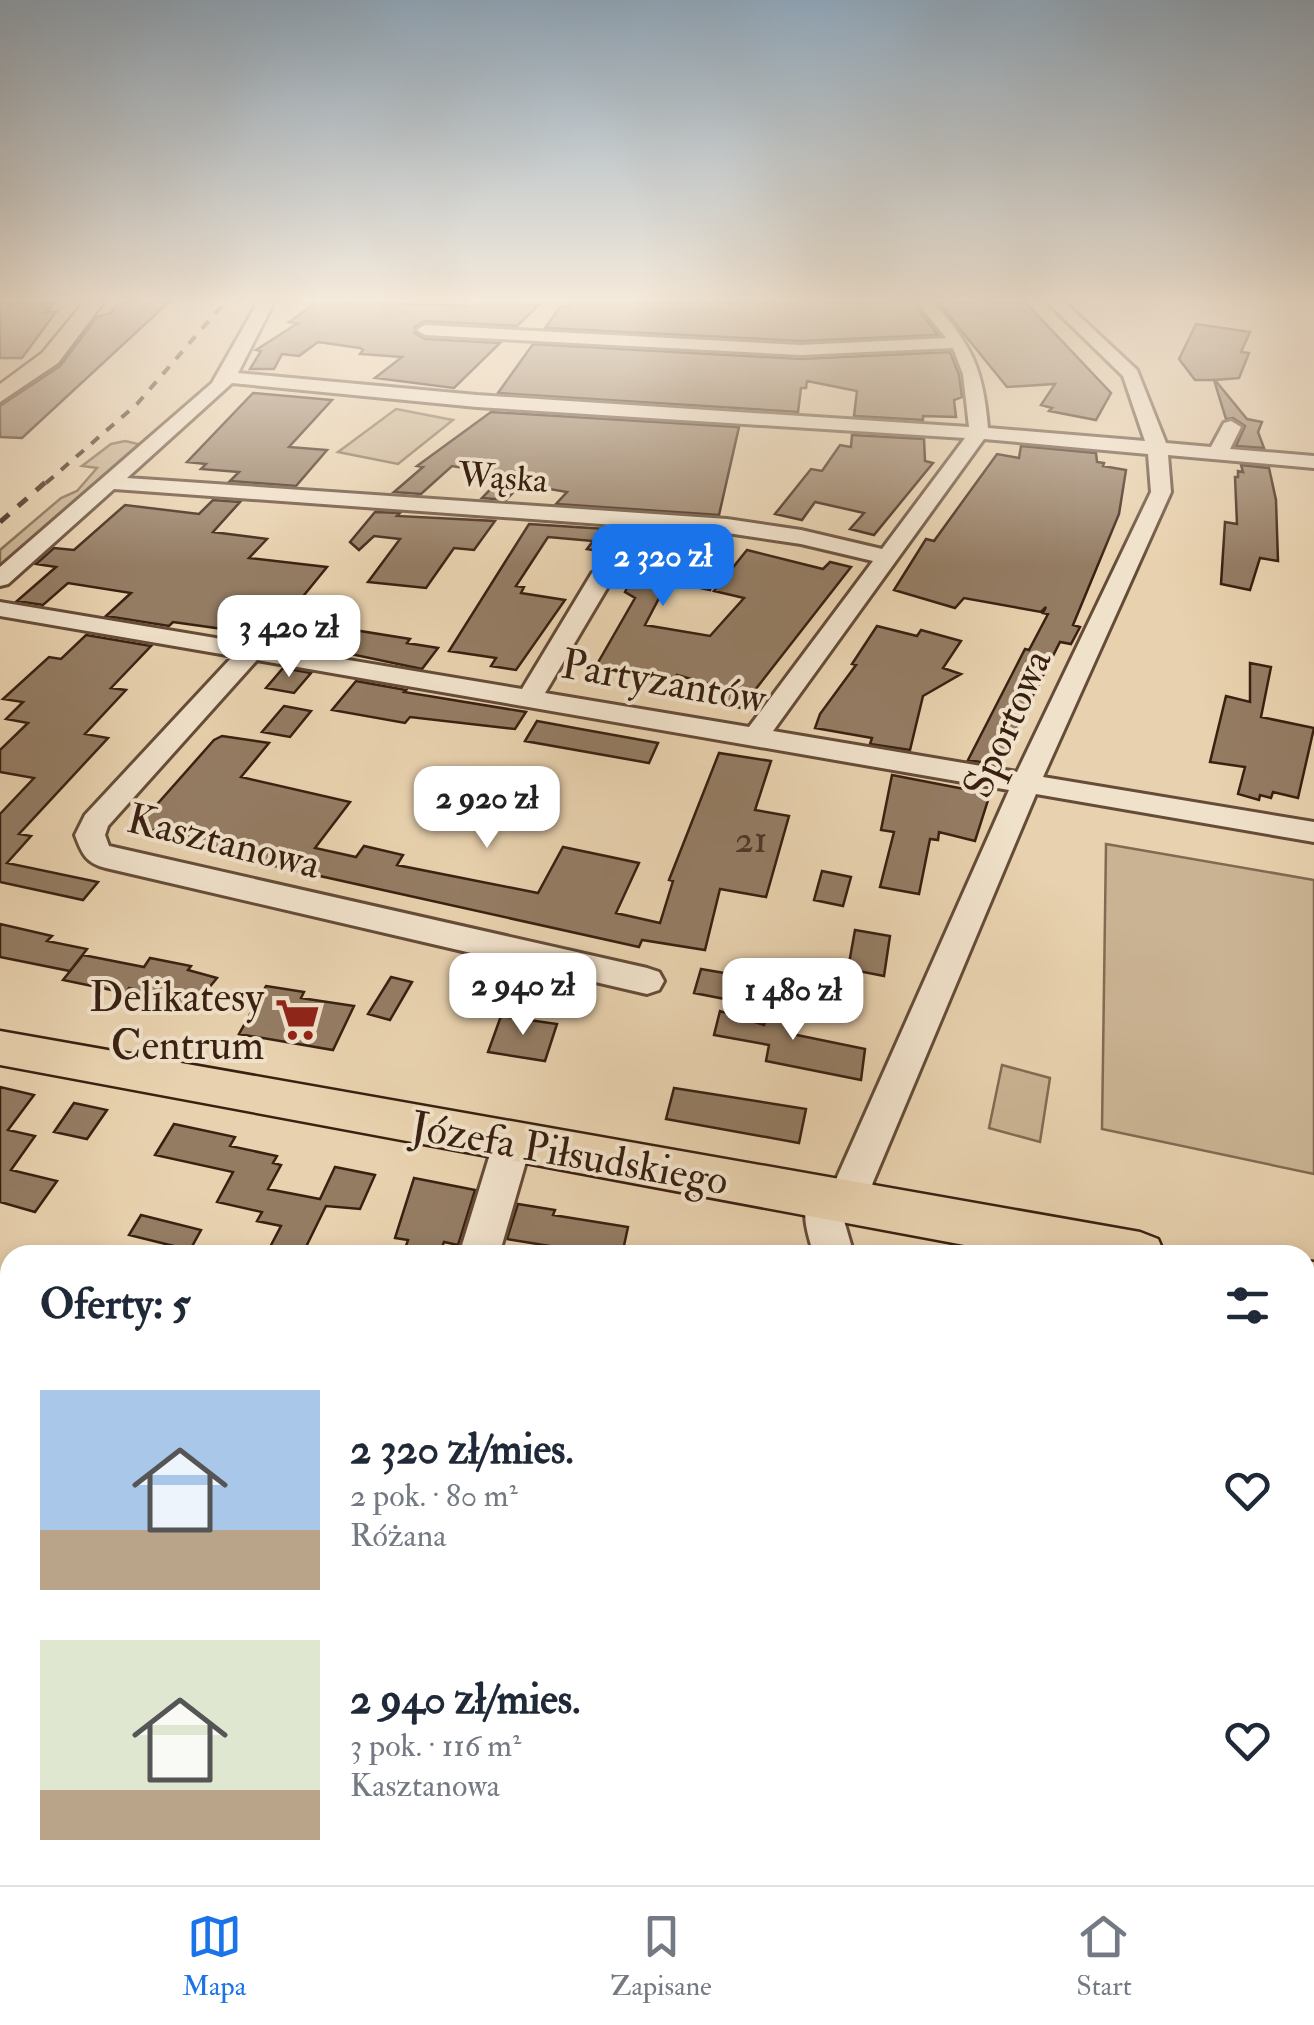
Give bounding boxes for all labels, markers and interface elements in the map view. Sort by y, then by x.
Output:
street label: Wąska [456,453,550,503]
pin: 2 320 zł [560,524,766,609]
text: 2 320 zł [614,536,712,576]
pin: 3 420 zł [186,595,392,680]
text: 3 420 zł [239,607,339,647]
street label: Partyzantów [557,638,771,726]
street label: Sportowa [952,641,1064,806]
pin: 2 920 zł [384,766,590,851]
text: 2 920 zł [436,778,538,818]
street label: Kasztanowa [122,793,326,891]
house number: 21 [735,816,767,864]
pin: 2 940 zł [420,953,626,1038]
pin: 1 480 zł [690,958,896,1043]
text: 2 940 zł [471,965,575,1005]
text: 1 480 zł [744,970,842,1010]
place label: Delikatesy Centrum [89,972,265,1072]
supermarket icon: Delikatesy Centrum [273,996,321,1044]
street label: Józefa Piłsudskiego [406,1100,732,1207]
icon: filters [1220,1278,1275,1333]
text: Oferty: 5 [40,1279,191,1331]
text: 2 320 zł/mies. [350,1424,574,1476]
icon: home [120,1430,240,1550]
icon: heart [1220,1463,1275,1518]
text: 2 pok. · 80 m² [350,1476,518,1516]
text: Różana [350,1516,446,1556]
text: 2 940 zł/mies. [350,1674,580,1726]
icon: home [120,1680,240,1800]
icon: heart [1220,1713,1275,1768]
text: 3 pok. · 116 m² [350,1726,521,1766]
text: Kasztanowa [350,1766,500,1806]
tab: Mapa [182,1909,246,2004]
tab: Zapisane [611,1909,712,2004]
tab: Start [1076,1909,1132,2004]

